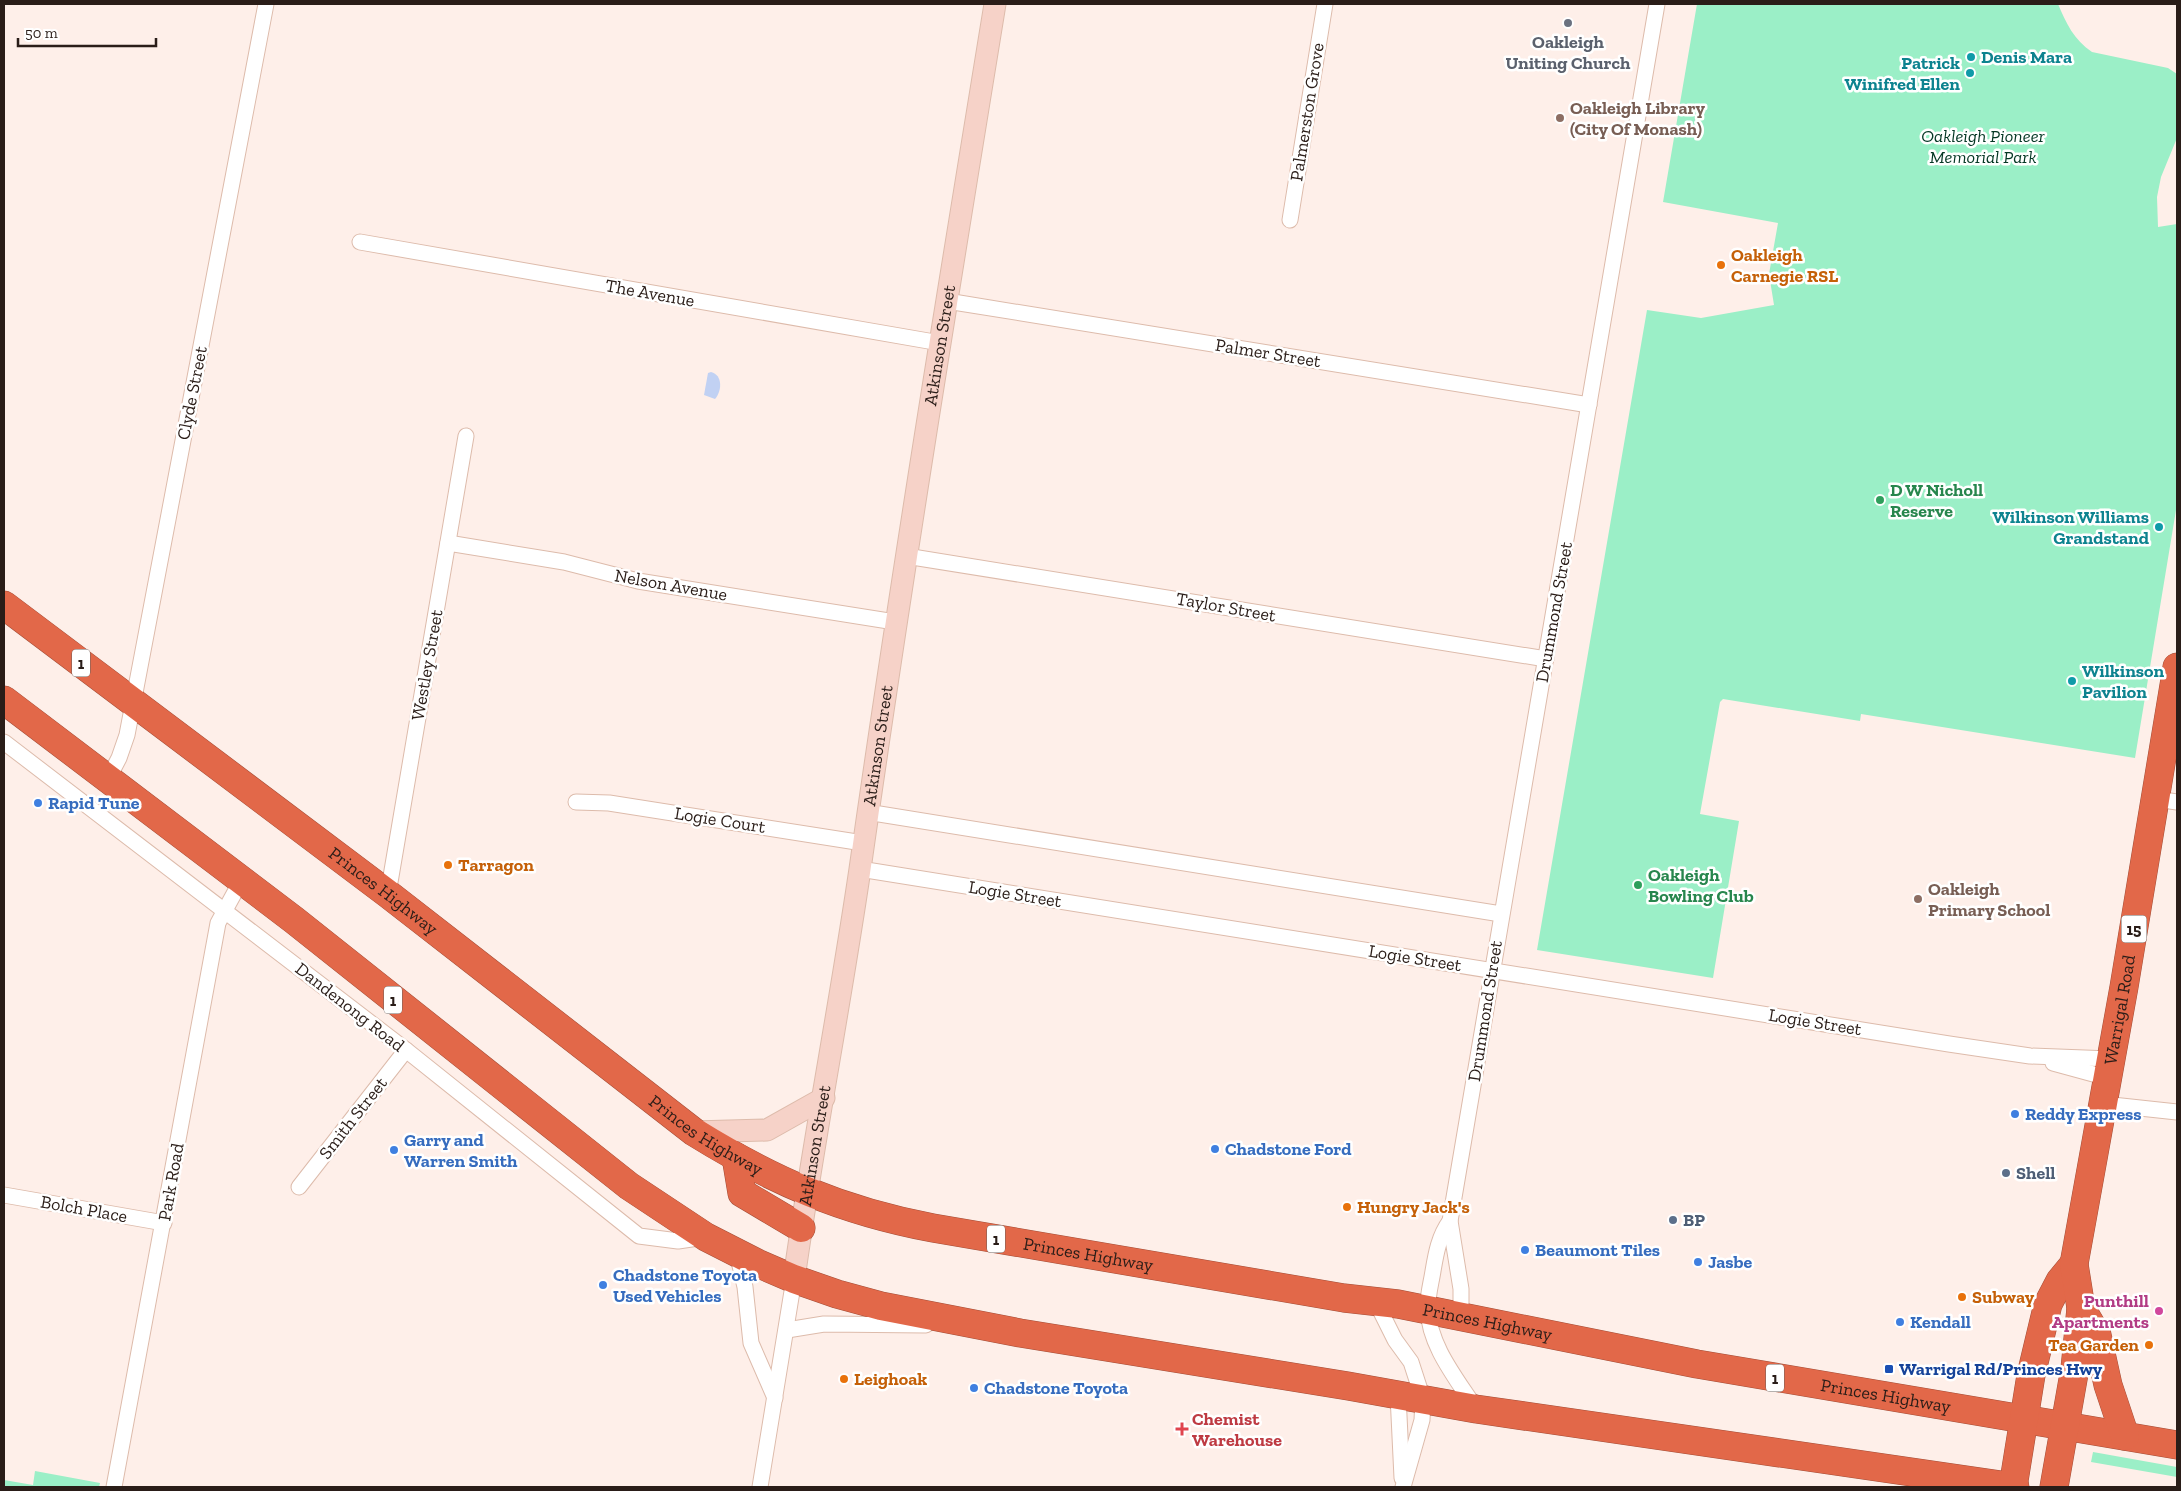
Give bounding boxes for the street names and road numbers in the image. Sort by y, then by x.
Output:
street label: Palmerston Grove [1285,41,1329,183]
street label: The Avenue [604,274,696,312]
street label: Atkinson Street [919,283,960,407]
street label: Palmer Street [1214,334,1323,372]
street label: Clyde Street [172,344,212,442]
street label: Drummond Street [1531,540,1577,684]
street label: Nelson Avenue [613,564,729,606]
street label: Taylor Street [1174,587,1278,627]
street label: Westley Street [406,608,448,722]
road number: 1 [72,650,90,676]
street label: Atkinson Street [858,683,898,807]
street label: Logie Court [673,802,767,838]
street label: Princes Highway [324,842,443,940]
street label: Logie Street [967,876,1063,912]
road number: 15 [2122,916,2146,942]
street label: Drummond Street [1463,939,1507,1083]
street label: Logie Street [1367,940,1463,976]
street label: Warrigal Road [2099,953,2140,1066]
street label: Dandenong Road [291,958,409,1057]
road number: 1 [384,986,402,1014]
street label: Logie Street [1767,1004,1863,1040]
street label: Smith Street [314,1072,392,1163]
street label: Atkinson Street [794,1083,836,1207]
street label: Princes Highway [645,1090,767,1180]
street label: Park Road [153,1141,189,1223]
street label: Bolch Place [39,1191,129,1227]
road number: 1 [987,1226,1005,1252]
street label: Princes Highway [1022,1233,1156,1276]
street label: Princes Highway [1421,1298,1555,1346]
road number: 1 [1766,1365,1784,1392]
street label: Princes Highway [1819,1374,1953,1418]

